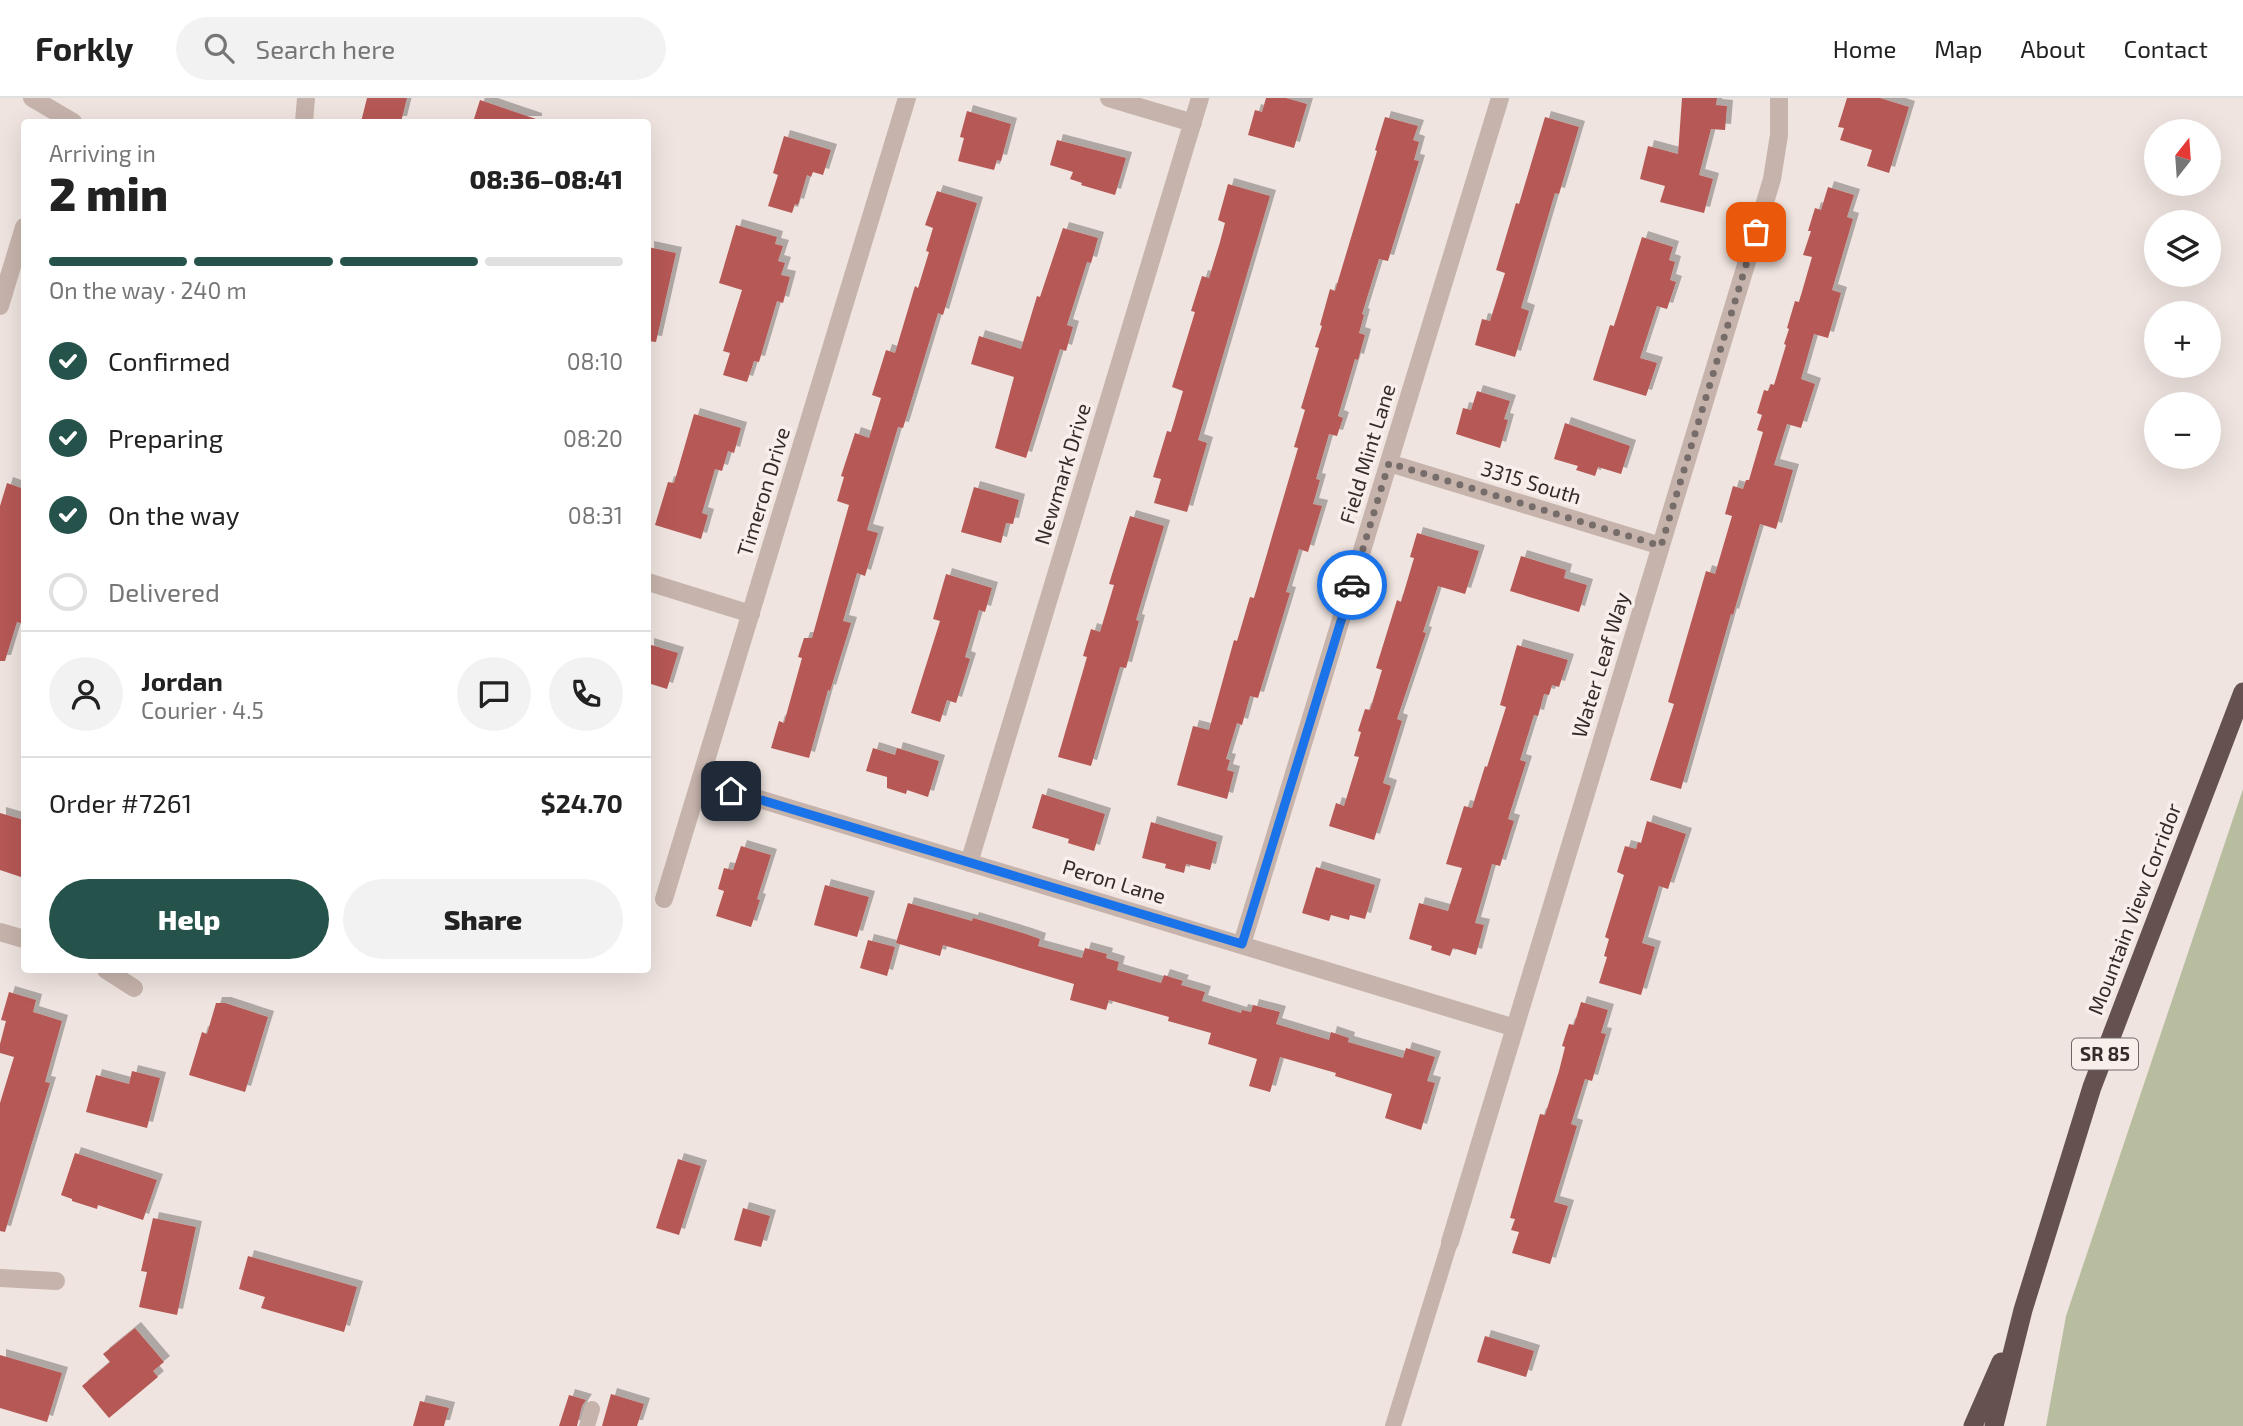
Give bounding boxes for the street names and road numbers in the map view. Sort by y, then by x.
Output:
street label: Field Mint Lane [1333,381,1400,527]
street label: Newmark Drive [1028,400,1095,547]
street label: Timeron Drive [731,424,794,559]
street label: 3315 South [1478,454,1585,509]
street label: Water Leaf Way [1566,589,1634,740]
street label: Mountain View Corridor [2082,799,2186,1018]
street label: Peron Lane [1060,853,1169,908]
road number: SR 85 [2072,1038,2138,1070]

